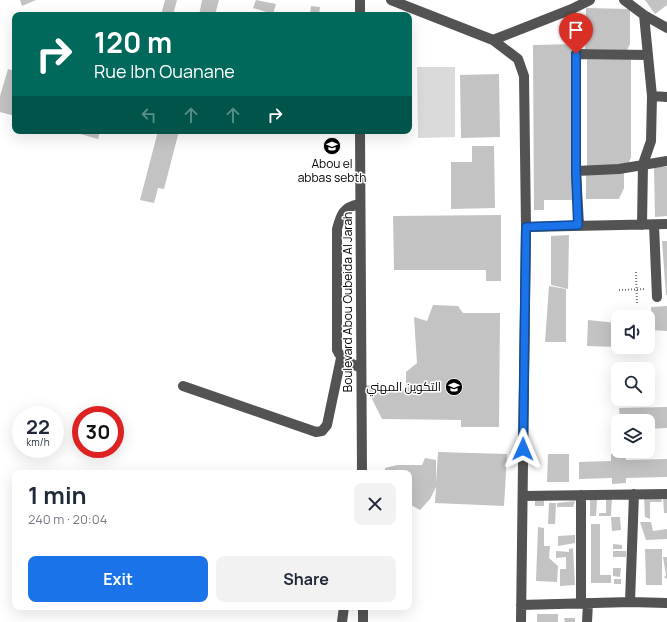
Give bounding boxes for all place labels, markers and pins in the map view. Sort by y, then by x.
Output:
pin [559,13,593,54]
school or university icon: Abou el abbas sebth [322,136,342,156]
place label: Abou el abbas sebth [298,155,366,186]
school or university icon: التكوين المهني [444,377,464,397]
place label: التكوين المهني [366,378,441,397]

